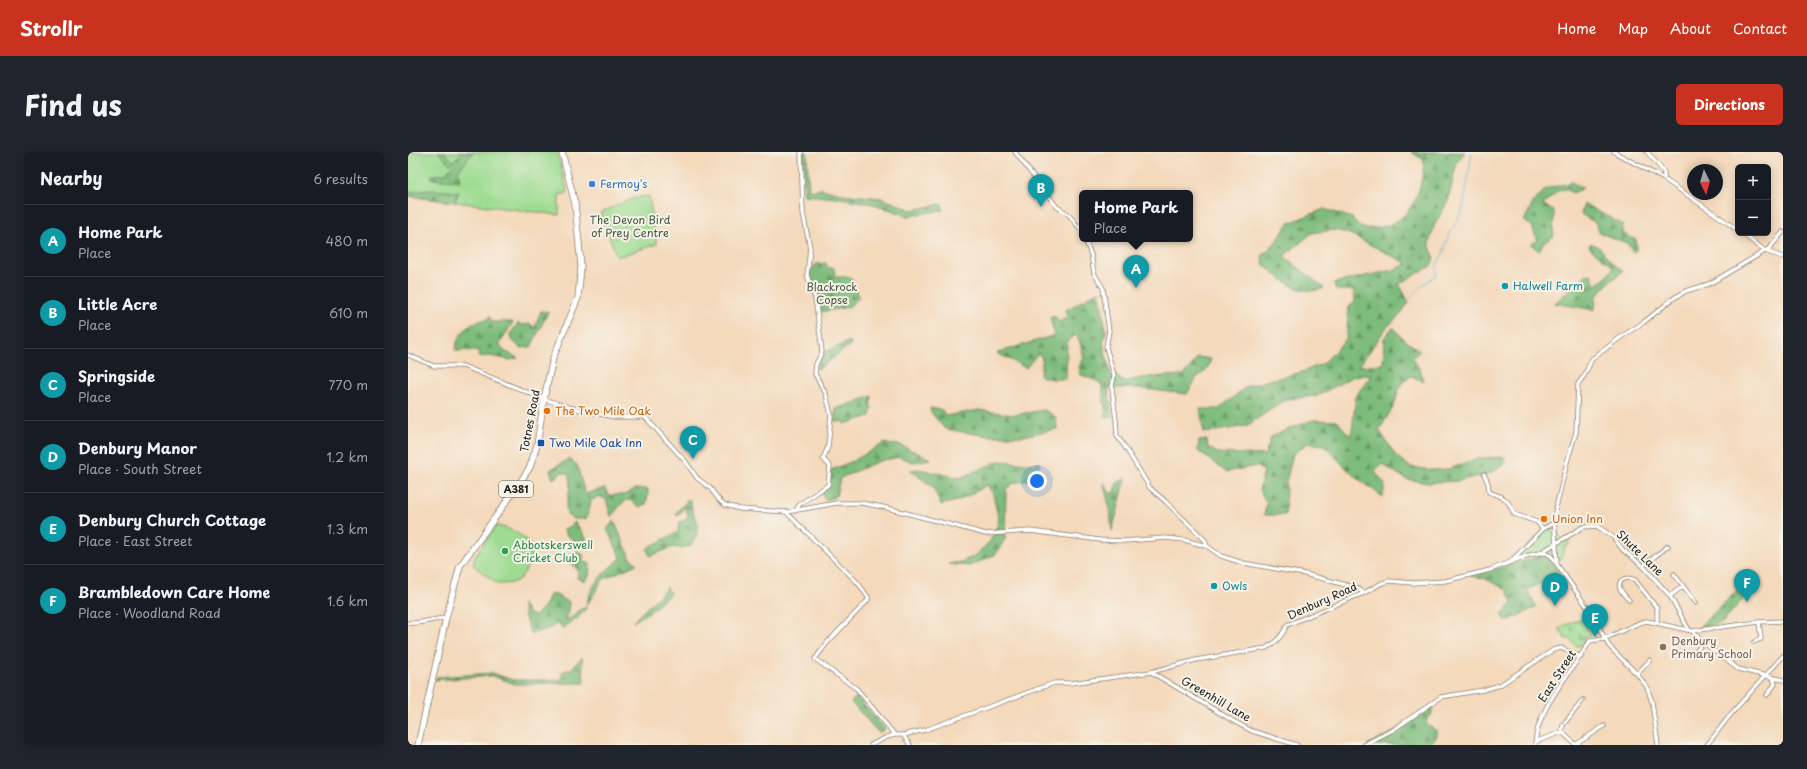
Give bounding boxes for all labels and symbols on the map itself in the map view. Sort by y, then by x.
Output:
north arrow [1687,164,1723,200]
pin: B [1028,174,1054,207]
place label: Fermoy's [600,175,647,192]
marker: Fermoy's [587,179,597,189]
park label: The Devon Bird of Prey Centre [590,211,671,241]
pin: A [1123,255,1149,288]
place label: Halwell Farm [1513,277,1583,294]
park label: Blackrock Copse [806,278,858,308]
marker: Halwell Farm [1500,281,1510,291]
street label: Totnes Road [515,388,544,454]
place label: The Two Mile Oak [555,402,652,419]
marker: The Two Mile Oak [542,406,552,416]
pin: C [680,426,706,459]
place label: Two Mile Oak Inn [549,434,642,451]
marker: Two Mile Oak Inn [536,438,546,448]
your location [1027,471,1047,491]
road number: A381 [499,481,533,497]
place label: Union Inn [1552,510,1603,527]
marker: Union Inn [1539,514,1549,524]
street label: Shute Lane [1613,526,1668,579]
place label: Abbotskerswell Cricket Club [513,536,593,566]
marker: Abbotskerswell Cricket Club [500,546,510,556]
pin: F [1734,569,1760,602]
pin: D [1542,573,1568,606]
place label: Owls [1222,577,1247,594]
street label: Denbury Road [1284,578,1359,624]
marker: Owls [1209,581,1219,591]
pin: E [1582,604,1608,637]
place label: Denbury Primary School [1671,632,1752,662]
marker: Denbury Primary School [1658,642,1668,652]
street label: East Street [1533,646,1580,705]
street label: Greenhill Lane [1178,672,1254,725]

